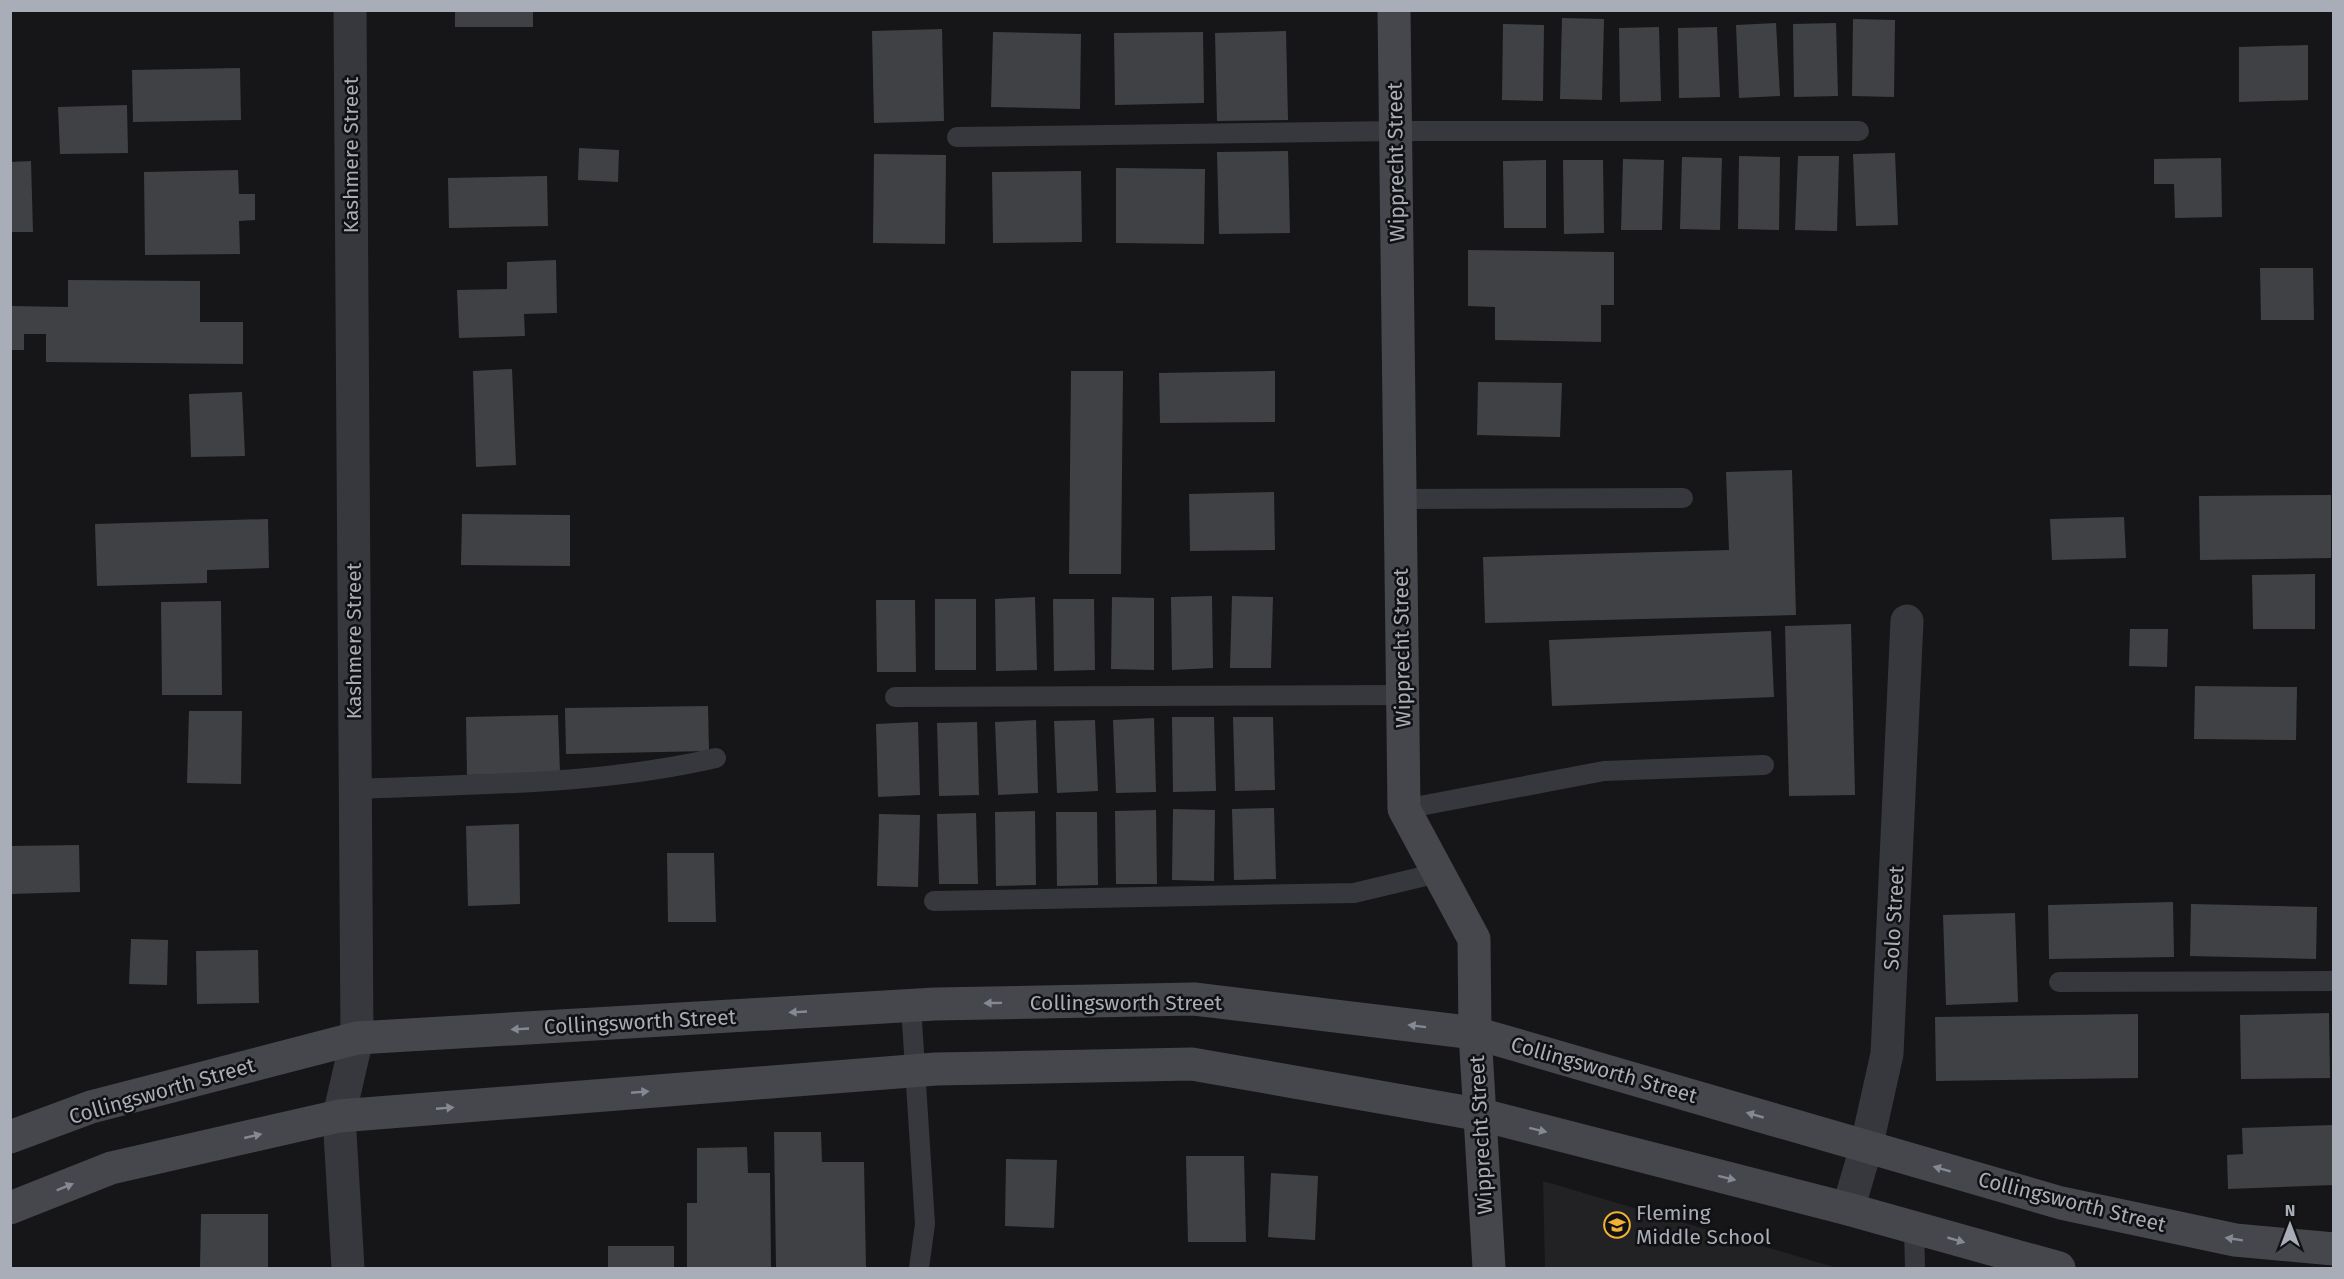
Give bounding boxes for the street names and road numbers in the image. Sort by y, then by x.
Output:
street label: Kashmere Street [338,76,364,233]
street label: Wipprecht Street [1382,82,1410,242]
street label: Kashmere Street [341,562,367,719]
street label: Wipprecht Street [1388,568,1416,728]
street label: Solo Street [1878,865,1910,971]
street label: Collingsworth Street [1030,990,1223,1016]
street label: Collingsworth Street [543,1004,737,1040]
street label: Collingsworth Street [1508,1031,1700,1109]
street label: Collingsworth Street [66,1052,258,1130]
street label: Wipprecht Street [1464,1054,1498,1215]
street label: Collingsworth Street [1975,1166,2169,1238]

